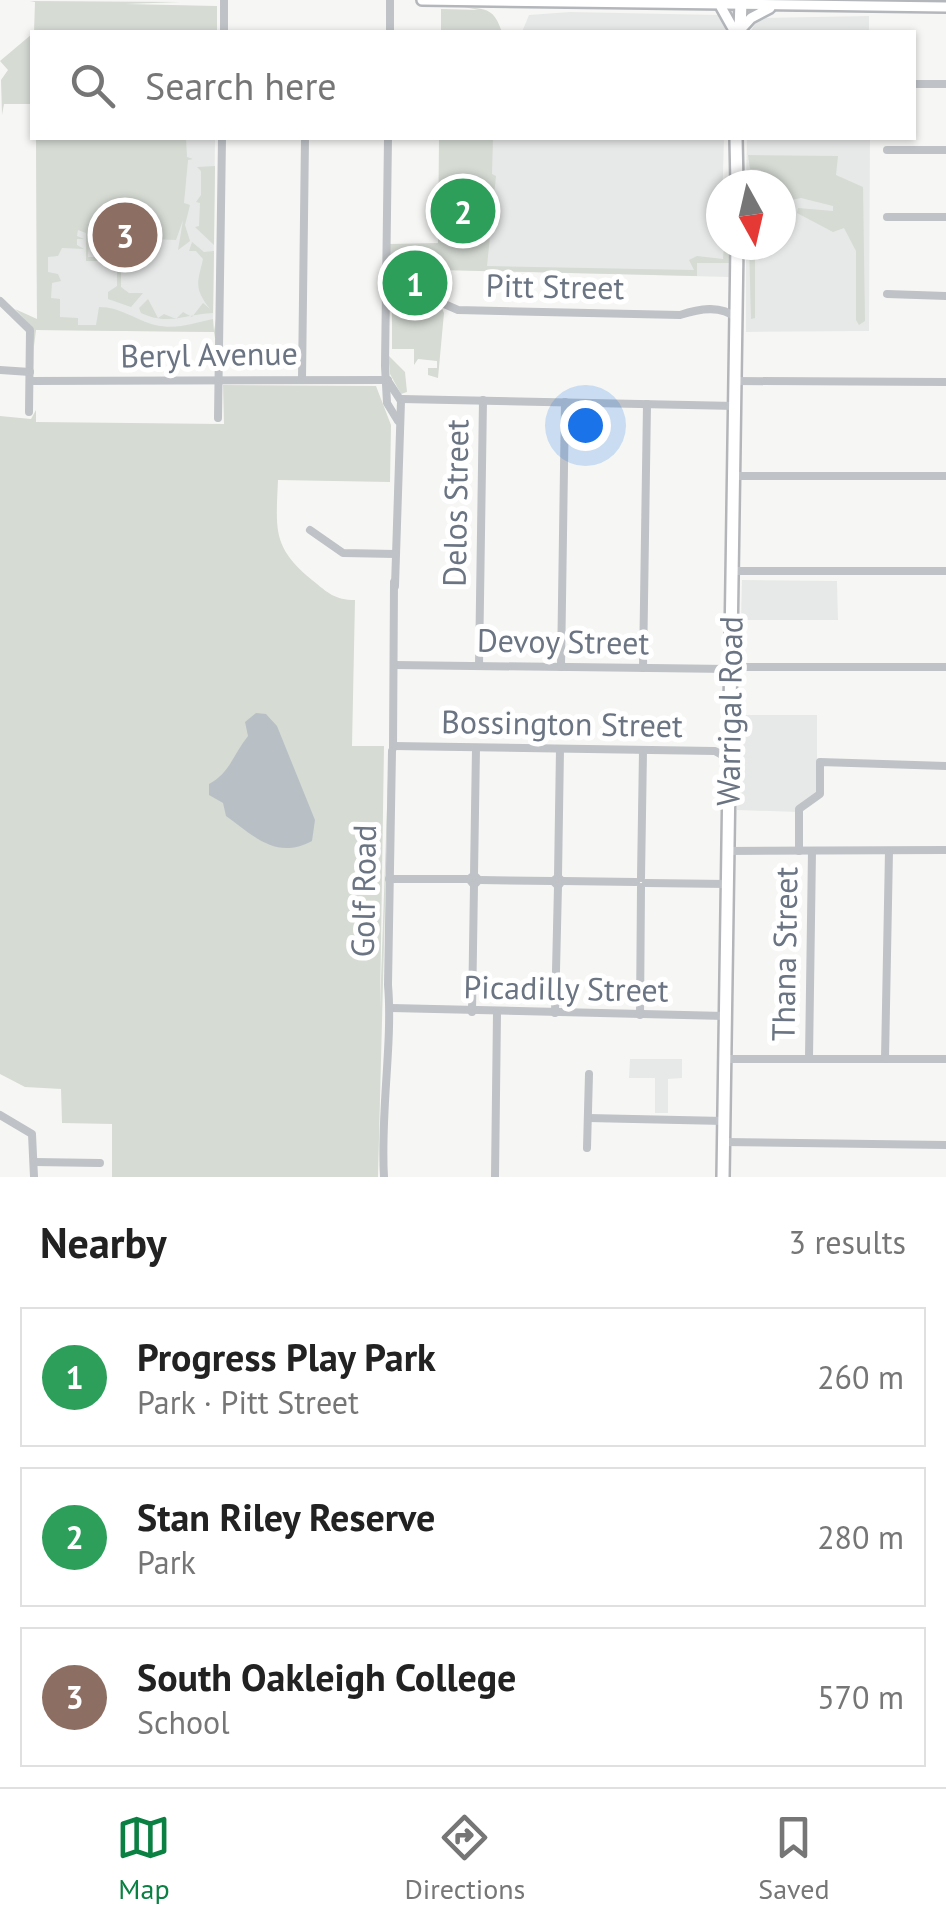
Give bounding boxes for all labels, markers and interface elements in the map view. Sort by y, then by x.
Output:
search box [30,30,916,140]
icon: search [65,58,120,113]
text: Search here [145,61,337,110]
north arrow [706,170,796,260]
pin: 2 [430,174,496,248]
pin: 3 [92,198,158,272]
pin: 1 [382,246,448,320]
street label: Pitt Street [485,264,625,308]
street label: Beryl Avenue [120,331,298,377]
your location [560,400,611,451]
street label: Delos Street [433,419,477,587]
street label: Warrigal Road [706,616,752,806]
street label: Devoy Street [476,618,650,664]
street label: Bossington Street [441,700,683,746]
street label: Golf Road [341,824,385,958]
street label: Thana Street [761,866,807,1042]
street label: Picadilly Street [463,965,669,1011]
text: Nearby [40,1215,167,1270]
text: 3 results [788,1221,906,1263]
text: Progress Play Park [137,1332,436,1381]
text: 1 [65,1356,84,1398]
text: 260 m [817,1356,904,1398]
text: Park · Pitt Street [137,1381,359,1423]
text: Stan Riley Reserve [137,1492,435,1541]
text: 2 [65,1516,84,1558]
text: 280 m [817,1516,904,1558]
text: Park [137,1541,196,1583]
text: South Oakleigh College [137,1652,516,1701]
text: 3 [65,1676,84,1718]
text: 570 m [817,1676,904,1718]
text: School [137,1701,230,1743]
tab: Map [116,1810,171,1907]
tab: Directions [404,1810,525,1907]
tab: Saved [758,1810,830,1907]

